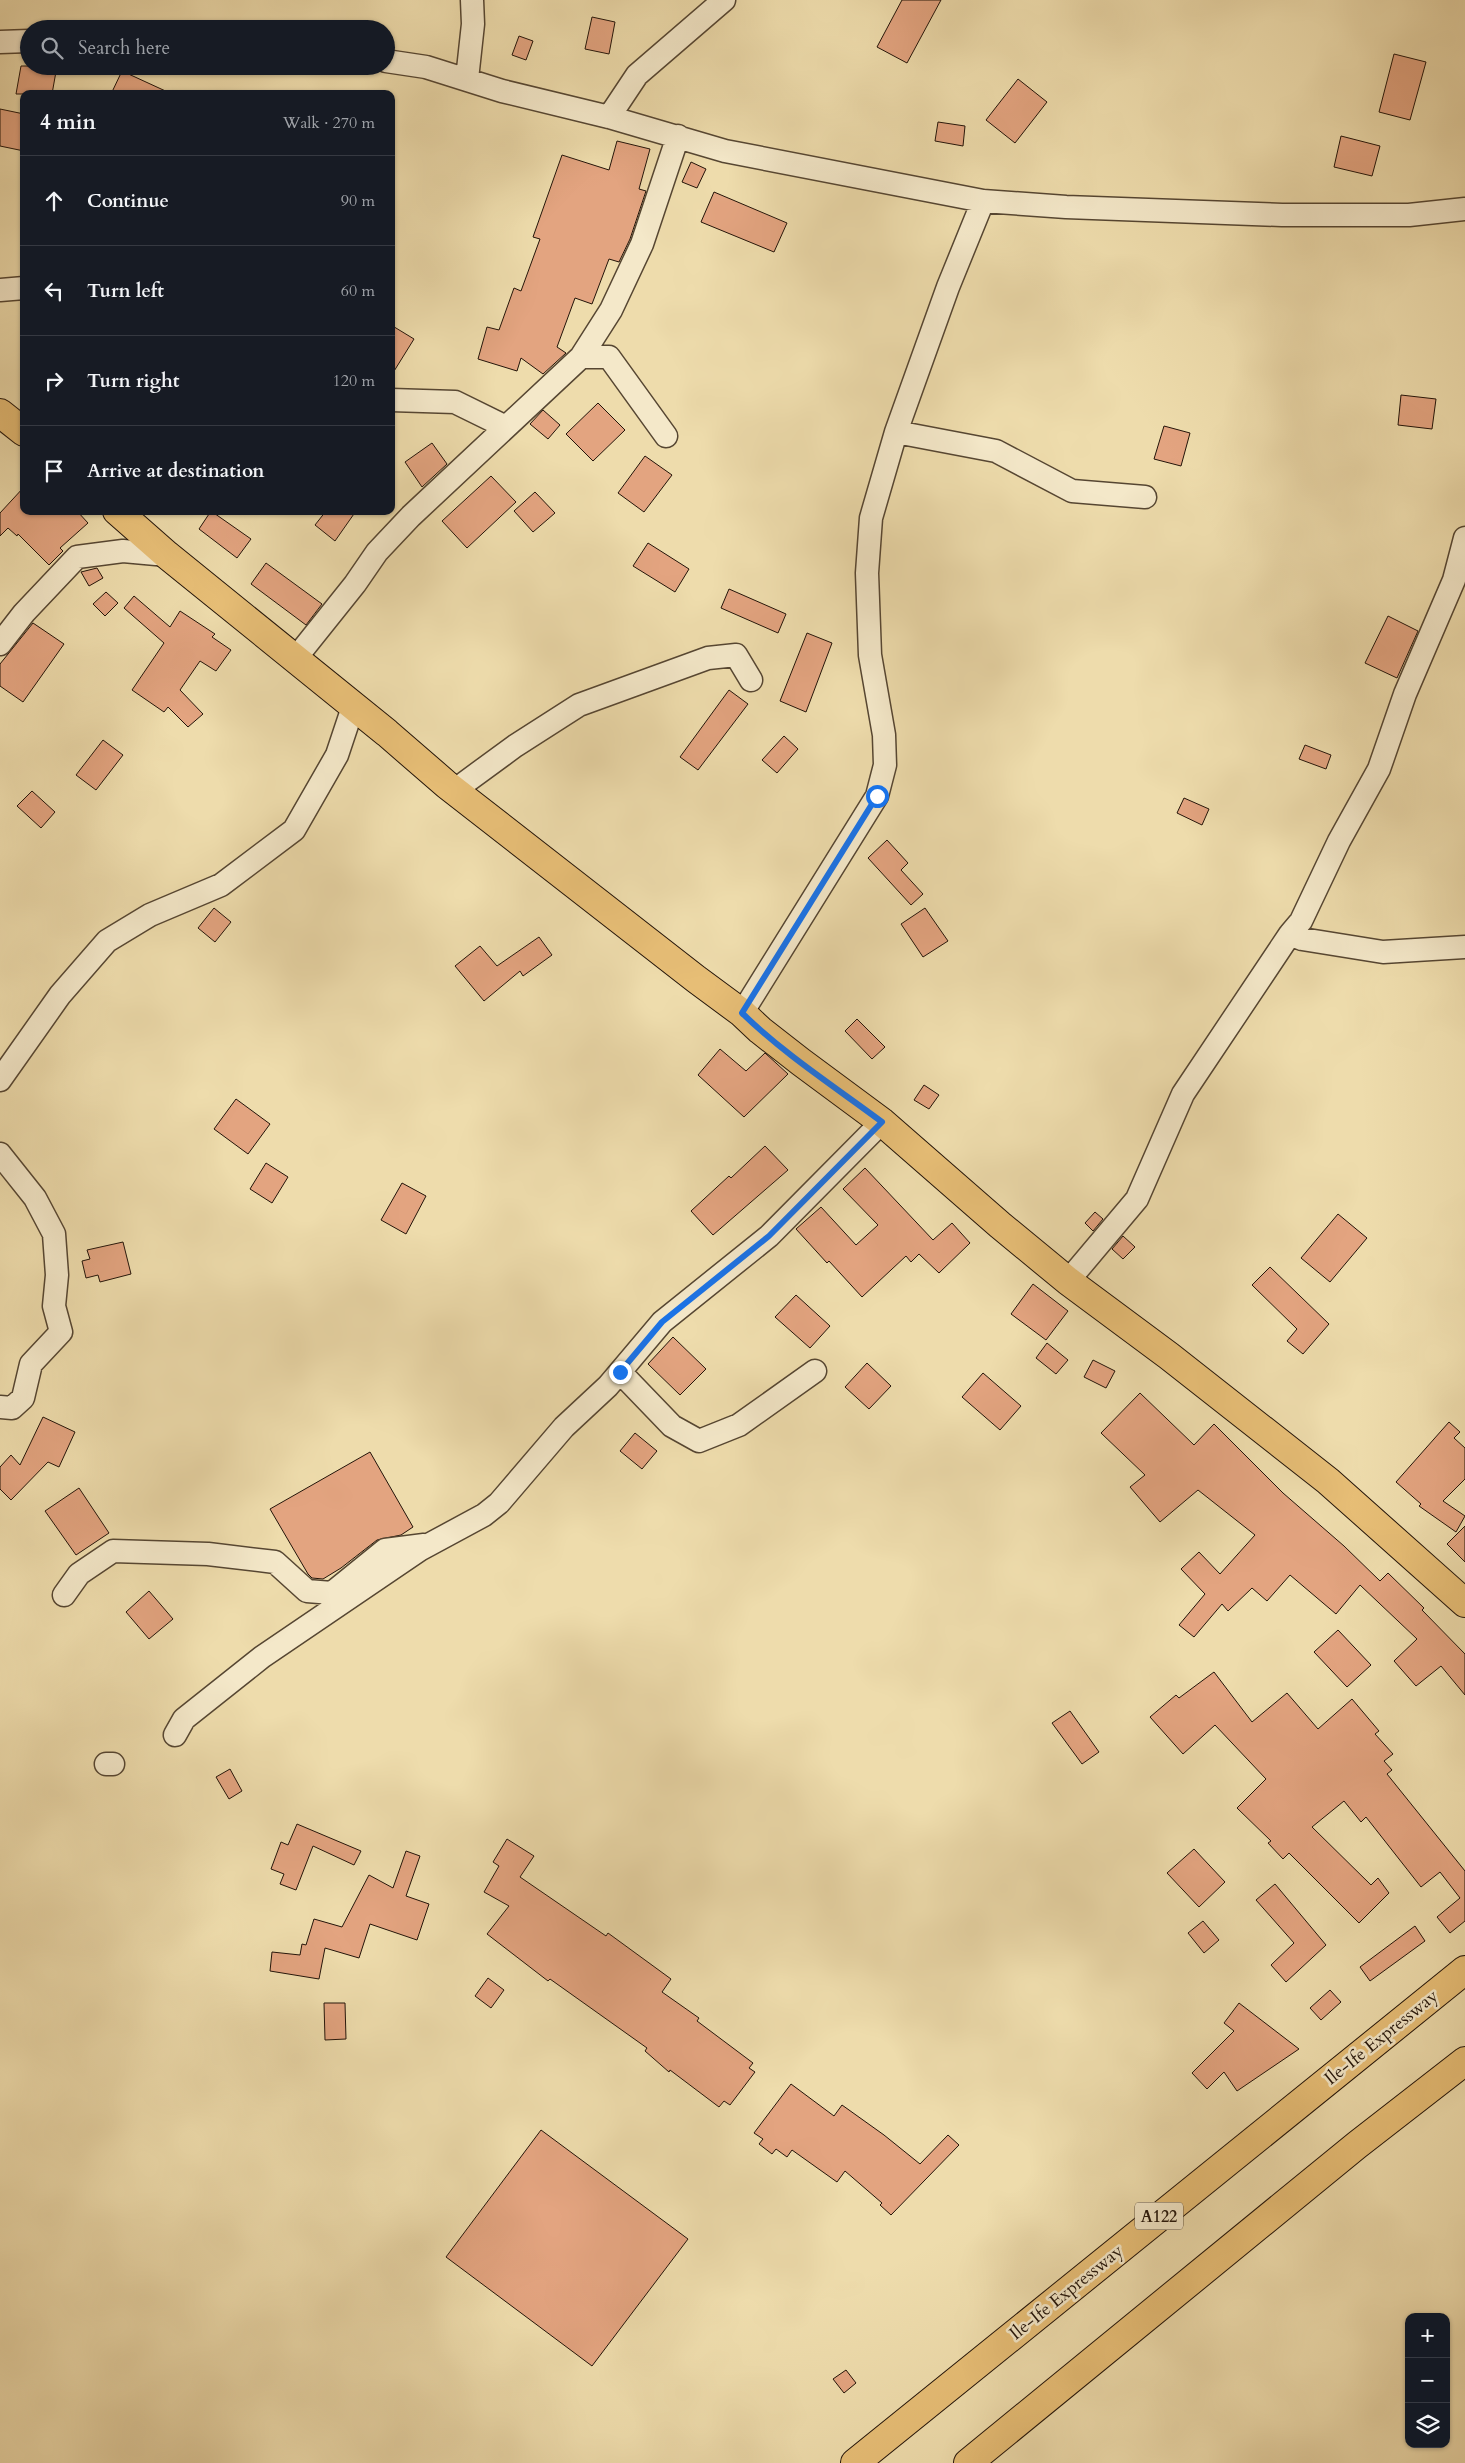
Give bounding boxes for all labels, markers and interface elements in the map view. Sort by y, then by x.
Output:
search box [20,20,395,75]
icon: search [38,34,66,62]
text: Search here [78,35,170,61]
text: 4 min [40,108,96,137]
text: Walk · 270 m [283,112,375,134]
icon: ahead [40,187,68,215]
text: Continue [87,188,169,214]
text: 90 m [341,190,375,212]
icon: left [40,277,68,305]
text: Turn left [87,278,164,304]
text: 60 m [341,280,375,302]
icon: right [40,367,68,395]
text: Turn right [87,368,179,394]
text: 120 m [333,370,375,392]
icon: arrive [40,457,68,485]
text: Arrive at destination [87,458,264,484]
route start [866,785,889,808]
route end [609,1361,632,1384]
street label: Ile-Ife Expressway [1319,1983,1444,2091]
road number: A122 [1135,2202,1183,2230]
street label: Ile-Ife Expressway [1004,2238,1129,2346]
map controls [1405,2313,1450,2448]
button: + [1405,2313,1450,2358]
button: − [1405,2358,1450,2403]
button: layers [1405,2403,1450,2448]

